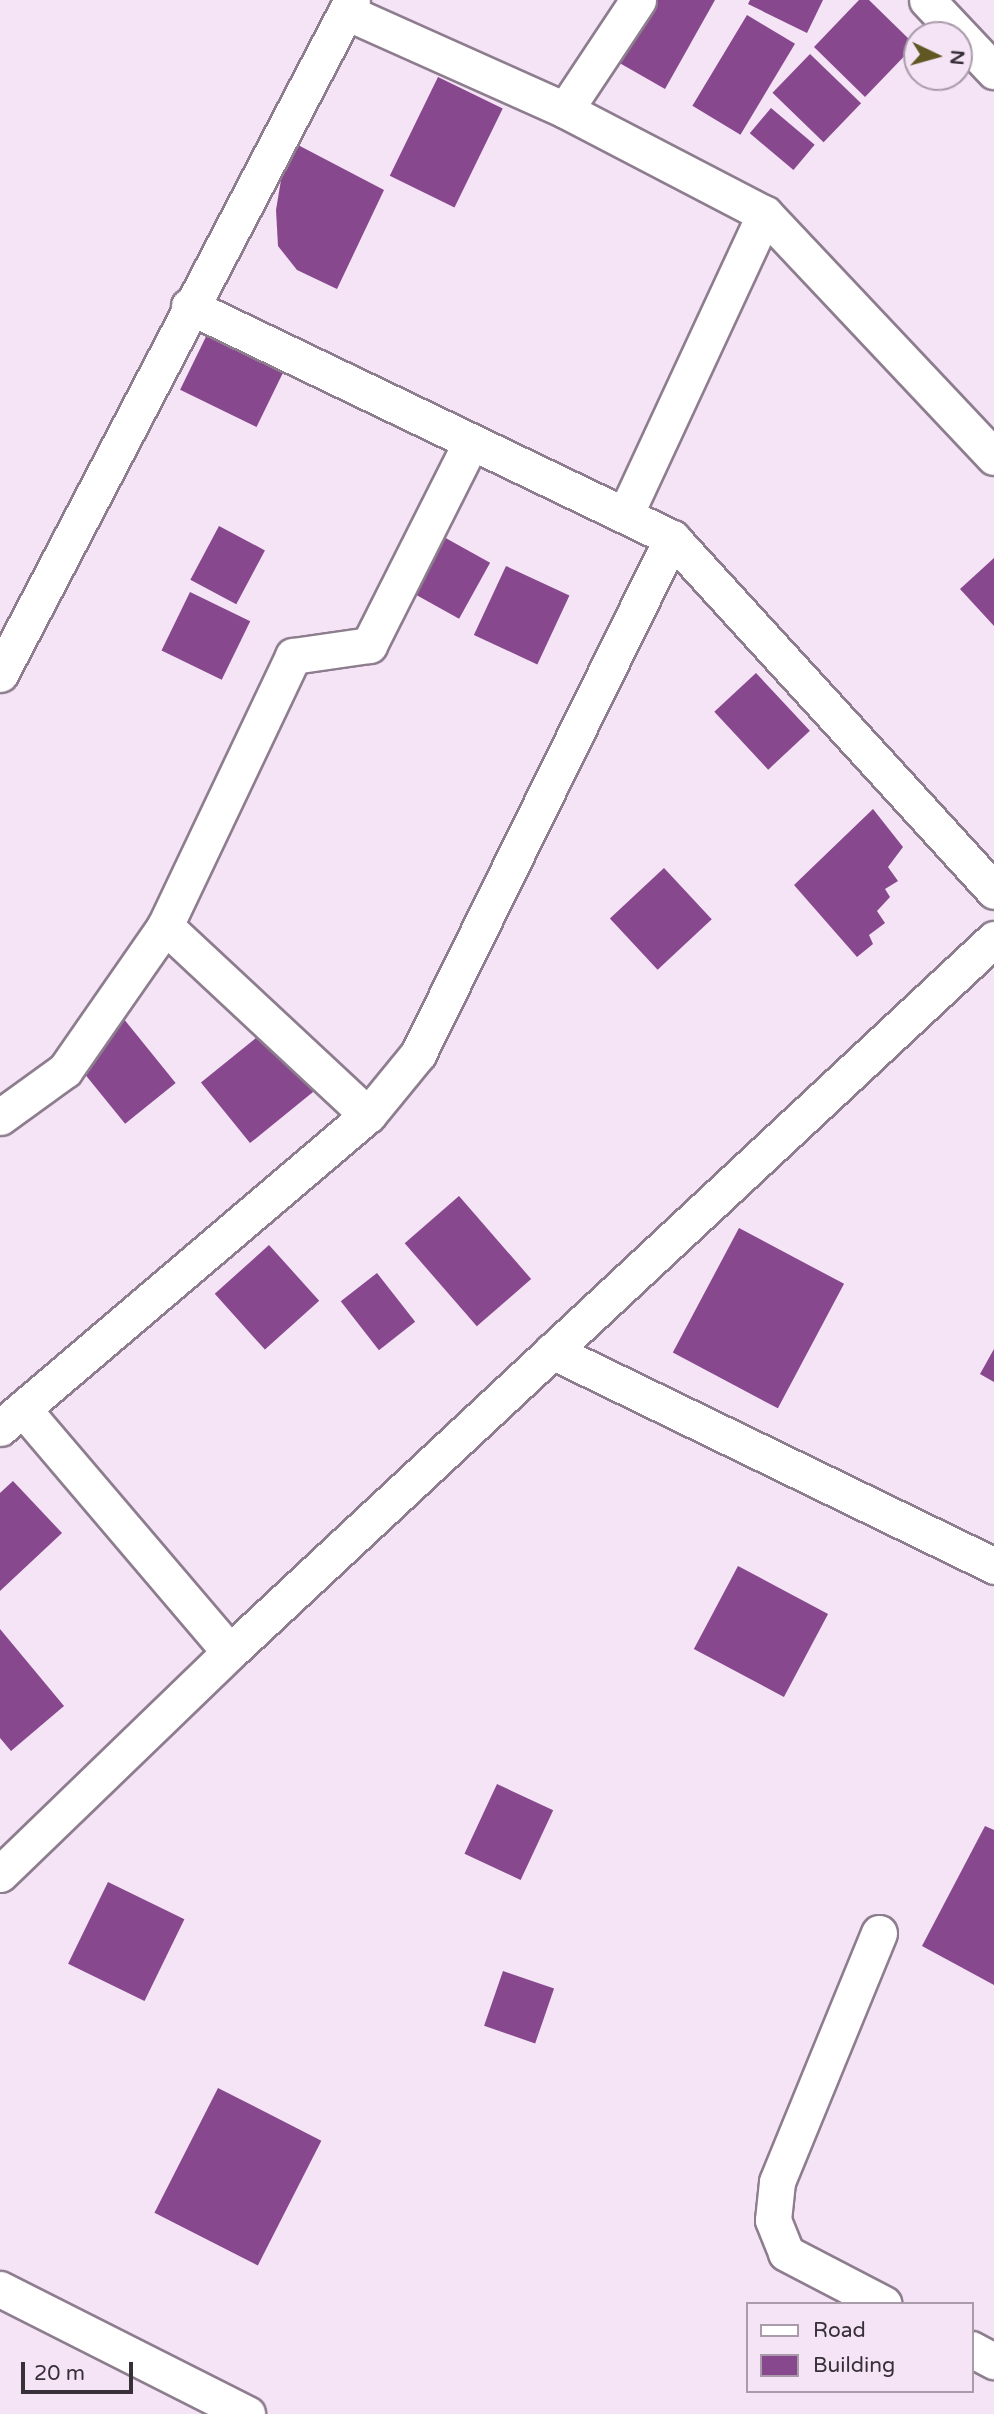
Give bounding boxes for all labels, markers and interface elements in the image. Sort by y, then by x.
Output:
north arrow [903,21,973,91]
text: N [945,49,969,66]
legend [746,2302,973,2393]
text: Road [813,2318,866,2343]
scale bar [24,2348,136,2392]
text: Building [813,2353,895,2378]
text: 20 m [34,2361,85,2386]

